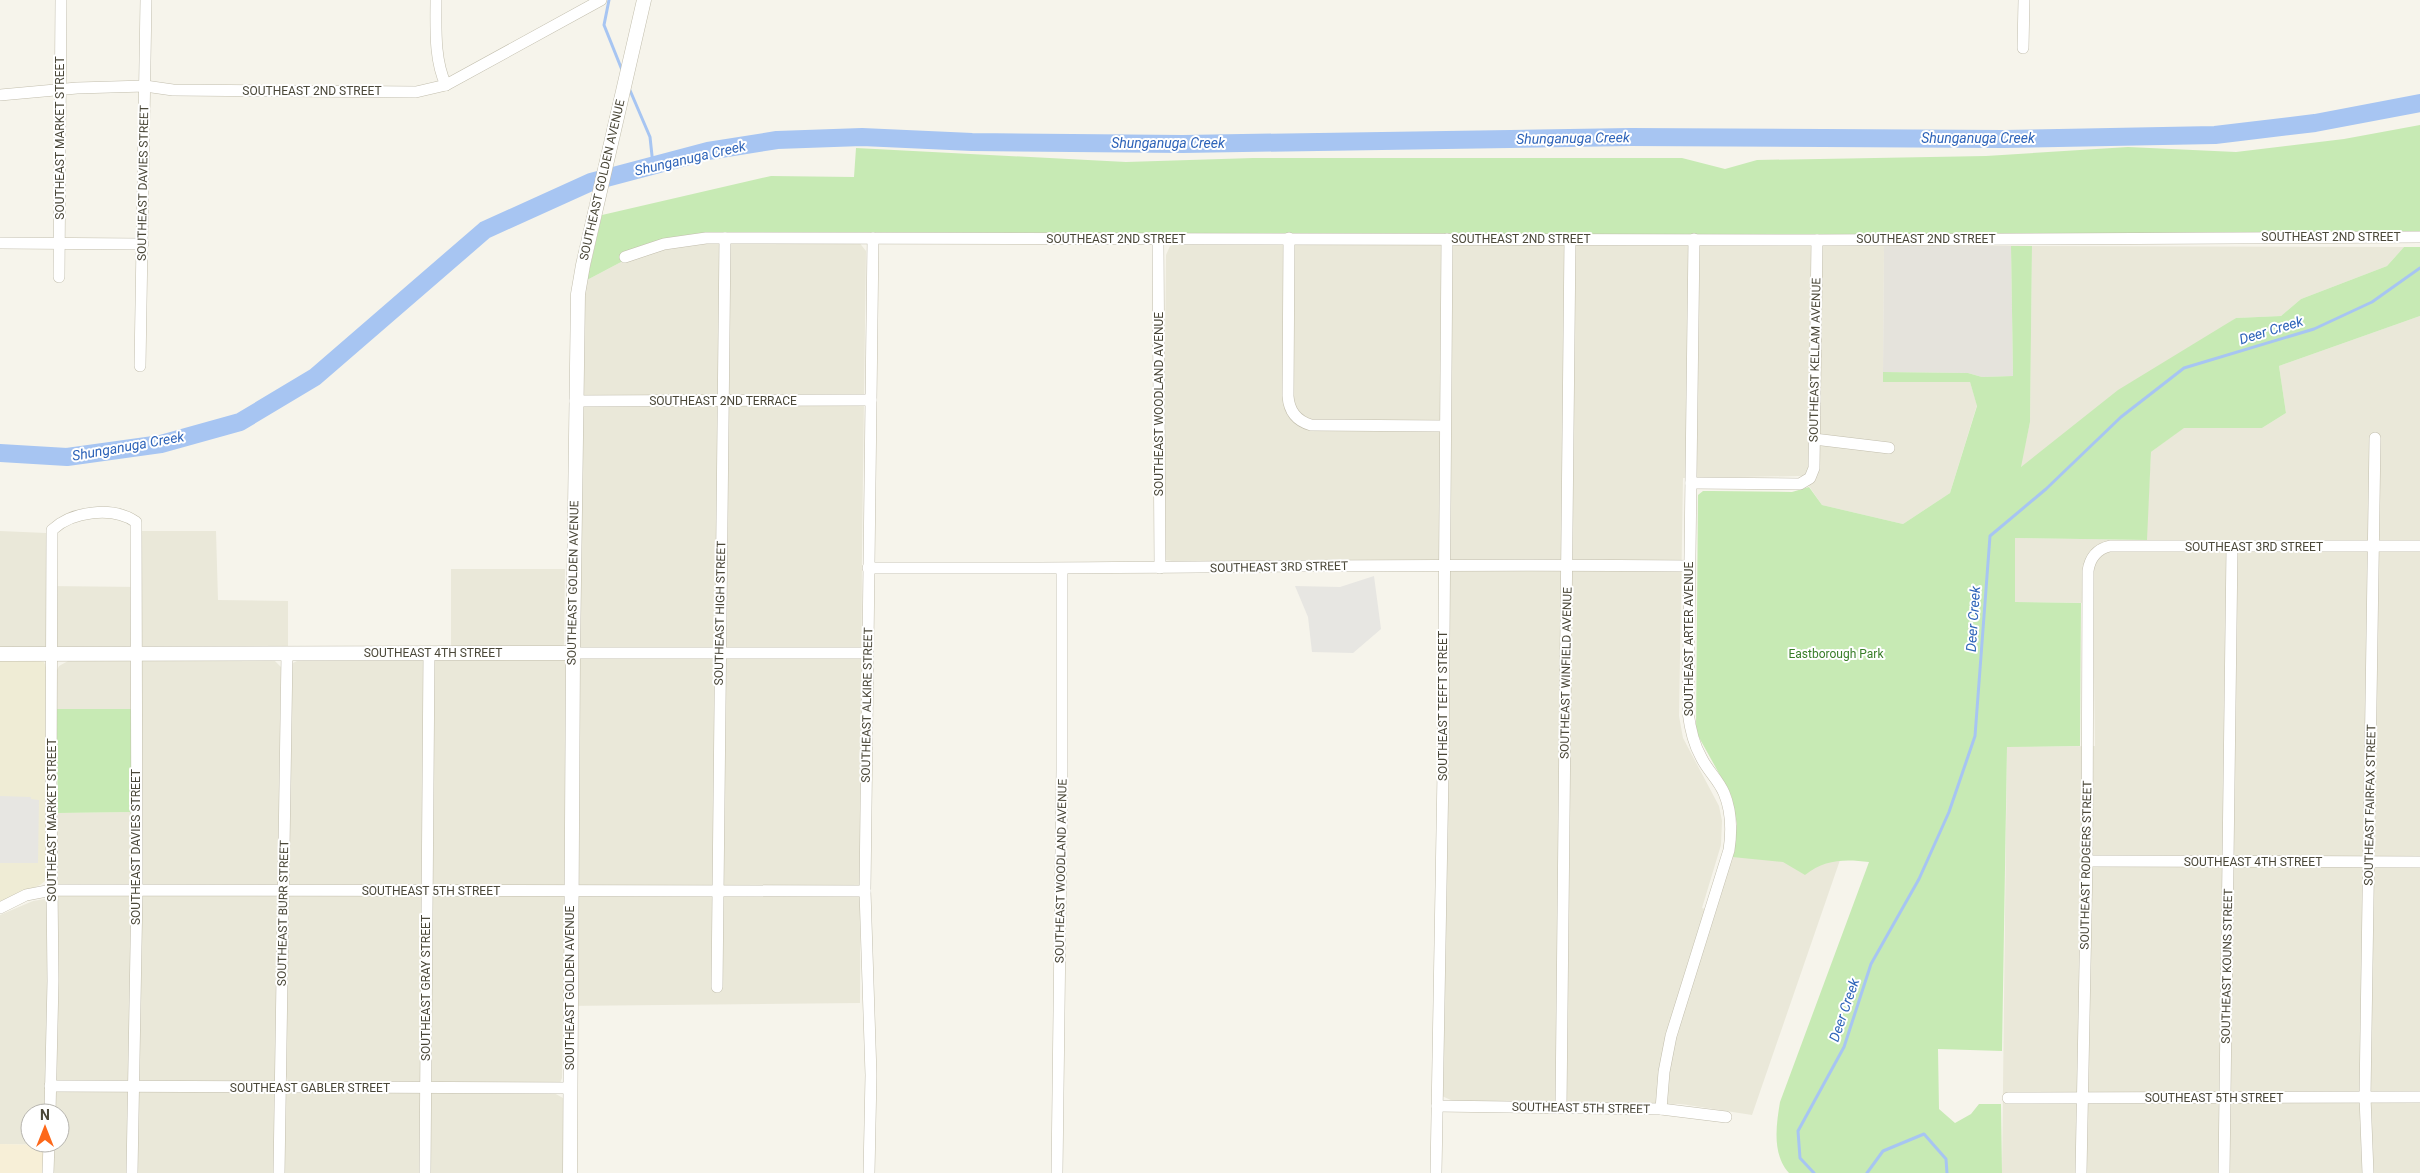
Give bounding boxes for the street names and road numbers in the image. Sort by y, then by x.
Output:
street label: SOUTHEAST MARKET STREET [53,56,67,220]
street label: SOUTHEAST 2ND STREET [242,84,382,98]
street label: SOUTHEAST GOLDEN AVENUE [577,98,627,262]
street label: SOUTHEAST DAVIES STREET [135,105,151,261]
street label: SOUTHEAST 2ND STREET [2261,230,2401,244]
street label: SOUTHEAST 2ND STREET [1046,232,1186,246]
street label: SOUTHEAST 2ND STREET [1451,232,1591,246]
street label: SOUTHEAST 2ND STREET [1856,232,1996,246]
street label: SOUTHEAST KELLAM AVENUE [1807,278,1823,442]
street label: SOUTHEAST WOODLAND AVENUE [1152,312,1166,496]
street label: SOUTHEAST 2ND TERRACE [649,394,797,408]
street label: SOUTHEAST GOLDEN AVENUE [565,500,581,665]
street label: SOUTHEAST 3RD STREET [2185,540,2323,554]
street label: SOUTHEAST HIGH STREET [712,541,728,685]
street label: SOUTHEAST 3RD STREET [1210,559,1348,575]
street label: SOUTHEAST ARTER AVENUE [1682,562,1696,716]
street label: SOUTHEAST WINFIELD AVENUE [1558,587,1575,759]
street label: SOUTHEAST ALKIRE STREET [859,627,875,783]
street label: SOUTHEAST TEFFT STREET [1436,631,1450,781]
street label: SOUTHEAST 4TH STREET [364,646,502,660]
street label: SOUTHEAST FAIRFAX STREET [2362,724,2378,886]
street label: SOUTHEAST MARKET STREET [45,738,59,902]
street label: SOUTHEAST DAVIES STREET [129,769,143,925]
street label: SOUTHEAST WOODLAND AVENUE [1052,779,1070,963]
street label: SOUTHEAST RODGERS STREET [2078,780,2094,950]
street label: SOUTHEAST BURR STREET [275,840,291,986]
street label: SOUTHEAST 4TH STREET [2184,855,2322,869]
street label: SOUTHEAST 5TH STREET [362,884,500,898]
street label: SOUTHEAST KOUNS STREET [2219,888,2235,1044]
street label: SOUTHEAST GOLDEN AVENUE [563,906,577,1070]
street label: SOUTHEAST GRAY STREET [419,915,433,1061]
street label: SOUTHEAST GABLER STREET [230,1081,390,1095]
street label: SOUTHEAST 5TH STREET [2145,1091,2283,1105]
street label: SOUTHEAST 5TH STREET [1512,1100,1650,1116]

